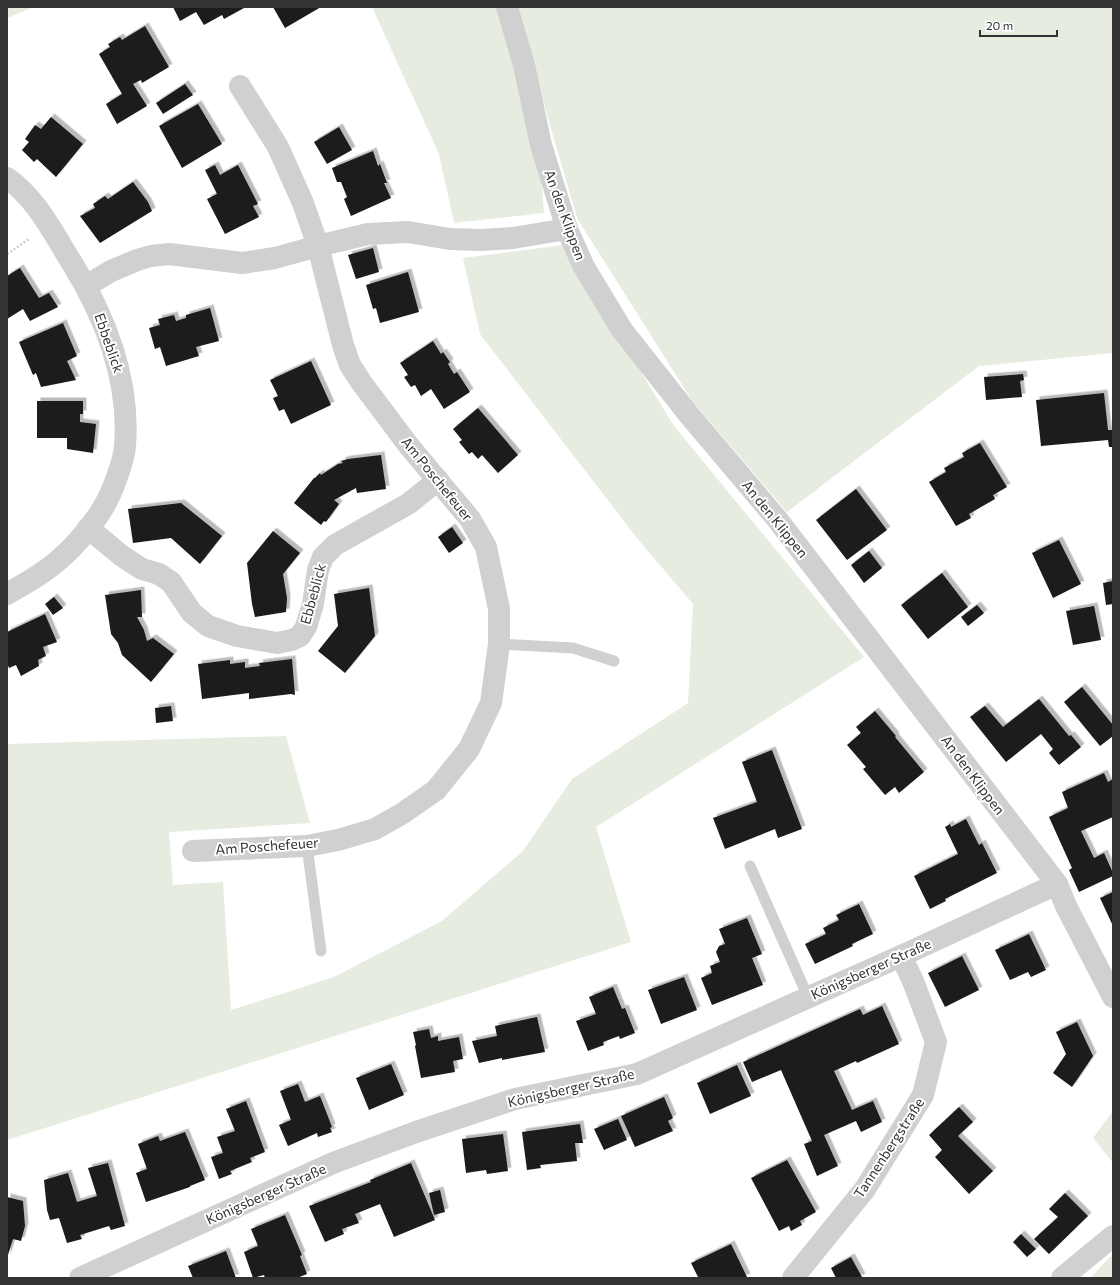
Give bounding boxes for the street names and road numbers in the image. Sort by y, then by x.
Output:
street label: An den Klippen [541,167,590,262]
street label: Ebbeblick [91,311,128,375]
street label: Am Poschefeuer [398,433,477,524]
street label: An den Klippen [739,476,812,561]
street label: Ebbeblick [296,561,329,626]
street label: An den Klippen [938,732,1009,818]
street label: Am Poschefeuer [215,833,319,858]
street label: Königsberger Straße [808,934,933,1003]
street label: Königsberger Straße [506,1065,636,1110]
street label: Tannenbergstraße [850,1094,927,1201]
street label: Königsberger Straße [203,1159,328,1228]

